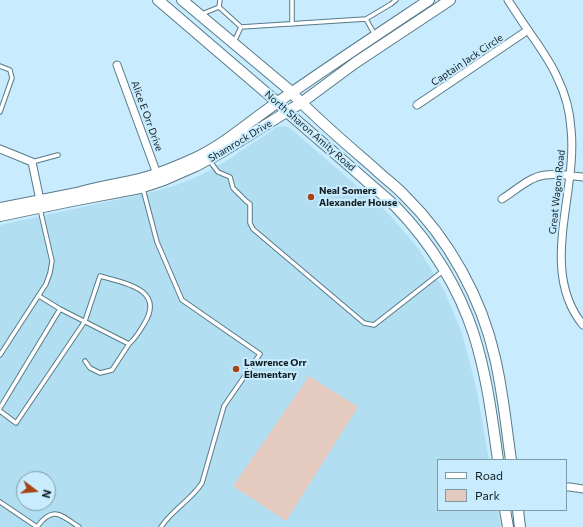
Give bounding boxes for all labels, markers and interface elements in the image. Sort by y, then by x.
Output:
street label: Captain Jack Circle [429,32,505,88]
street label: Alice E Orr Drive [129,79,165,153]
street label: North Sharon Amity Road [262,88,358,174]
street label: Shamrock Drive [206,117,274,165]
street label: Great Wagon Road [547,149,567,235]
place label: Neal Somers Alexander House [319,185,397,208]
marker: Neal Somers Alexander House [306,192,316,202]
place label: Lawrence Orr Elementary [244,357,307,380]
marker: Lawrence Orr Elementary [231,364,241,374]
legend [437,459,567,511]
text: Road [475,468,503,482]
north arrow [16,471,56,511]
text: N [40,488,54,500]
text: Park [475,488,500,502]

